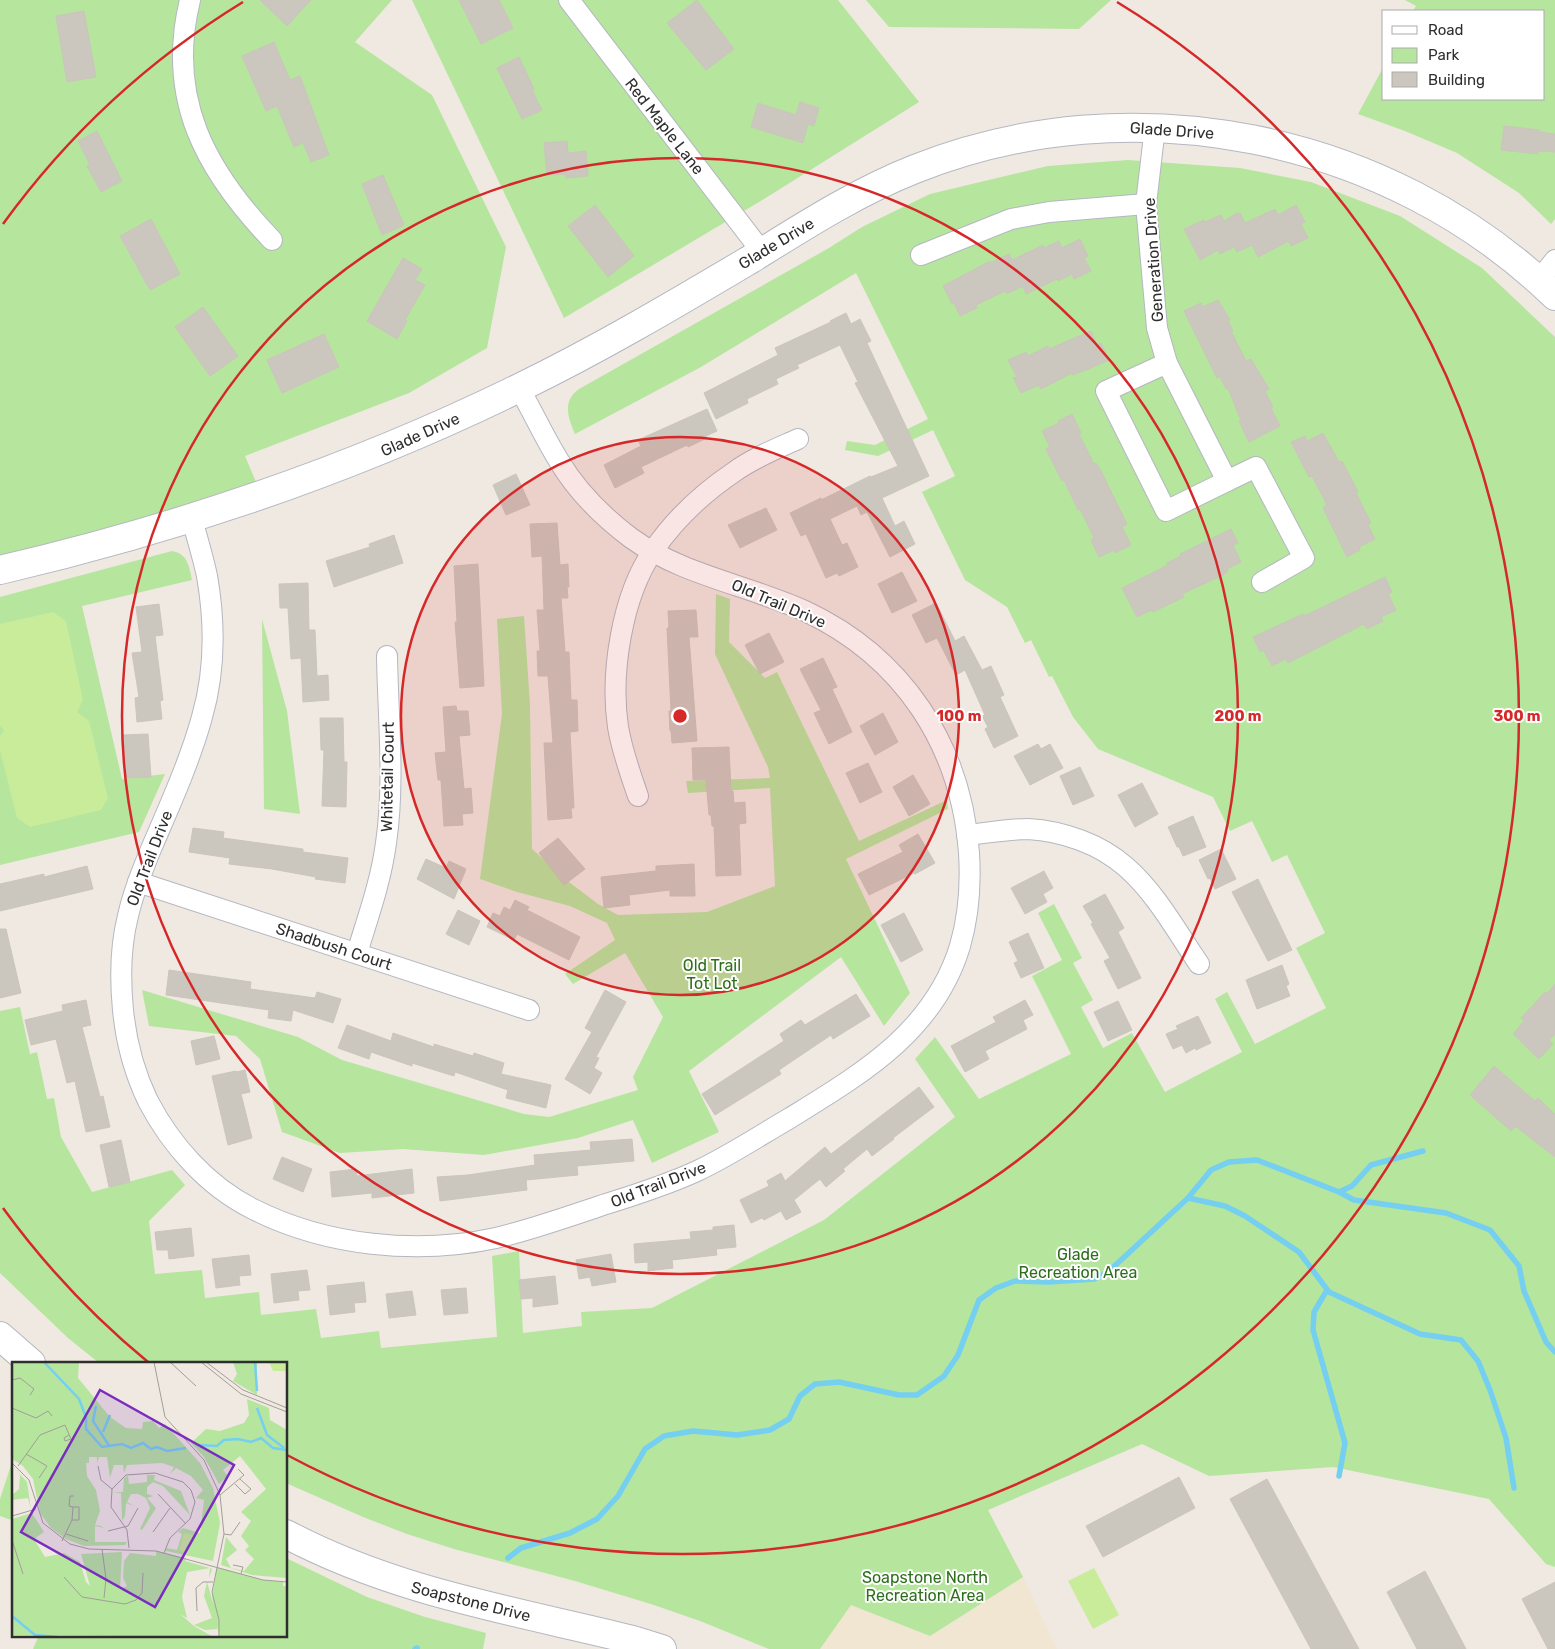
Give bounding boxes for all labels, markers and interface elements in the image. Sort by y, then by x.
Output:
legend [1382,10,1545,100]
text: Road [1428,21,1464,39]
text: Park [1428,46,1459,64]
text: Building [1428,71,1485,89]
street label: Red Maple Lane [621,74,708,178]
street label: Glade Drive [1129,118,1215,143]
street label: Generation Drive [1140,197,1167,323]
street label: Glade Drive [735,214,817,273]
street label: Glade Drive [378,409,463,460]
street label: Old Trail Drive [729,575,829,632]
centre of rings [671,707,689,725]
text: 100 m [937,707,981,725]
text: 200 m [1214,707,1262,725]
text: 300 m [1493,707,1541,725]
street label: Whitetail Court [377,722,398,832]
street label: Old Trail Drive [123,808,176,909]
street label: Shadbush Court [273,919,394,974]
park label: Old Trail Tot Lot [683,956,741,993]
street label: Old Trail Drive [608,1158,709,1211]
park label: Glade Recreation Area [1019,1245,1137,1282]
inset map [12,1362,288,1636]
park label: Soapstone North Recreation Area [862,1568,988,1605]
street label: Soapstone Drive [409,1577,532,1625]

